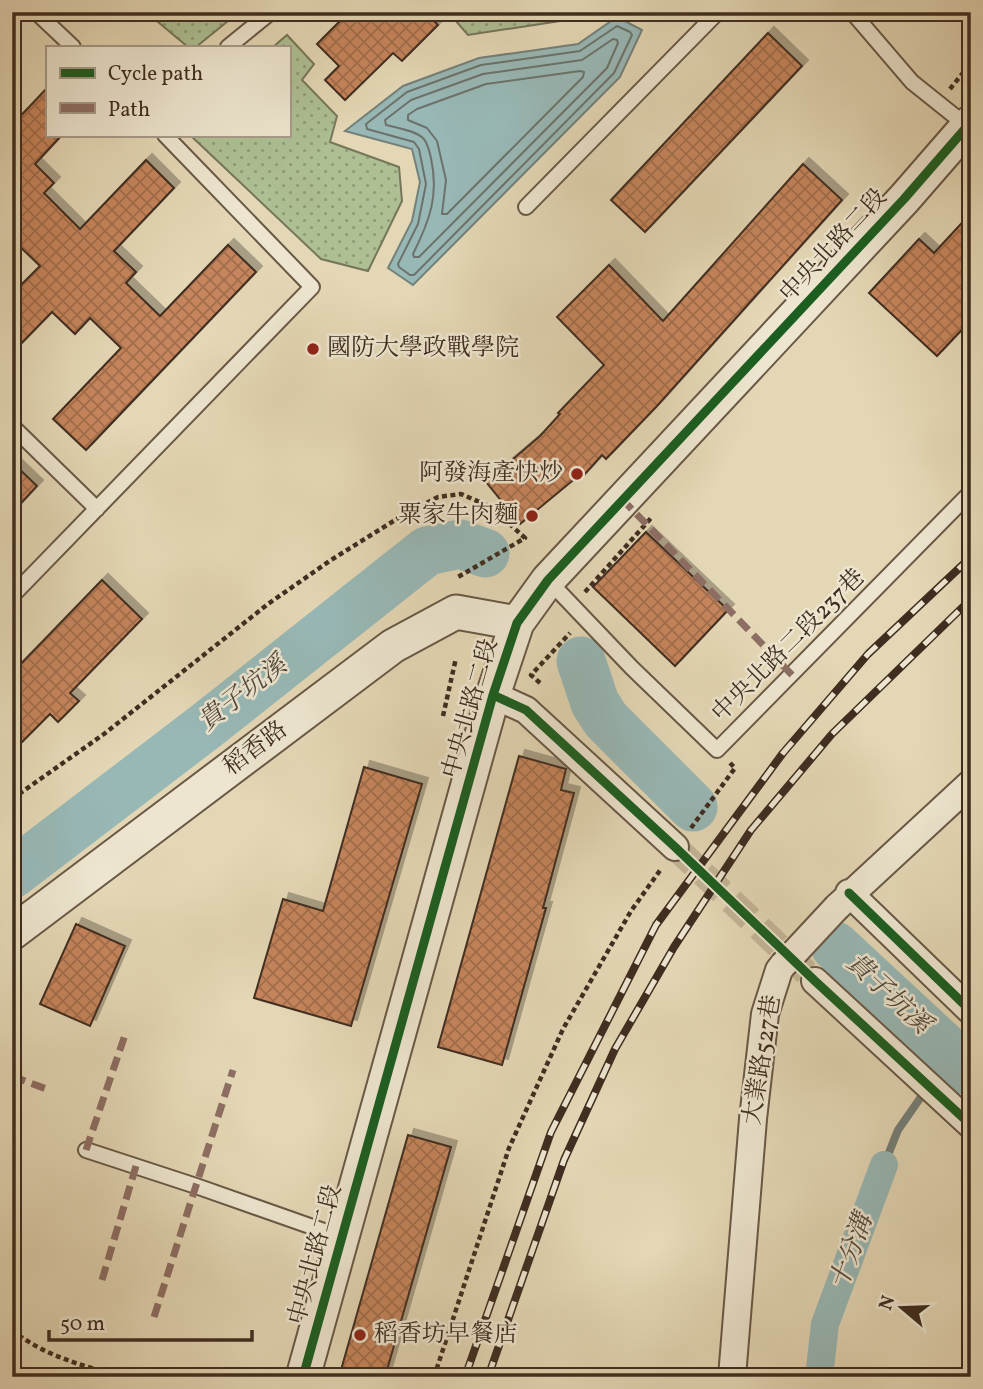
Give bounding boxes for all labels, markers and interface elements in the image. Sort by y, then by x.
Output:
legend [46,46,290,136]
text: Cycle path [108,60,203,89]
text: Path [108,96,150,125]
street label: 中央北路二段 [772,182,896,310]
place label: 國防大學政戰學院 [327,332,519,366]
marker: 國防大學政戰學院 [305,341,321,357]
place label: 阿發海產快炒 [419,457,563,491]
marker: 阿發海產快炒 [569,466,585,482]
place label: 粟家牛肉麵 [398,499,518,533]
marker: 粟家牛肉麵 [524,508,540,524]
street label: 中央北路二段237巷 [705,562,873,730]
street label: 中央北路二段 [435,635,507,783]
water label: 貴子坑溪 [191,646,297,740]
street label: 稻香路 [217,714,295,784]
water label: 貴子坑溪 [838,945,940,1045]
street label: 大業路527巷 [736,992,790,1128]
street label: 中央北路二段 [281,1181,351,1329]
water label: 十分溝 [822,1205,884,1295]
north arrow [867,1274,937,1344]
text: N [873,1292,902,1314]
scale bar [49,1298,252,1342]
text: 50 m [60,1310,105,1339]
place label: 稻香坊早餐店 [374,1318,518,1352]
marker: 稻香坊早餐店 [352,1327,368,1343]

